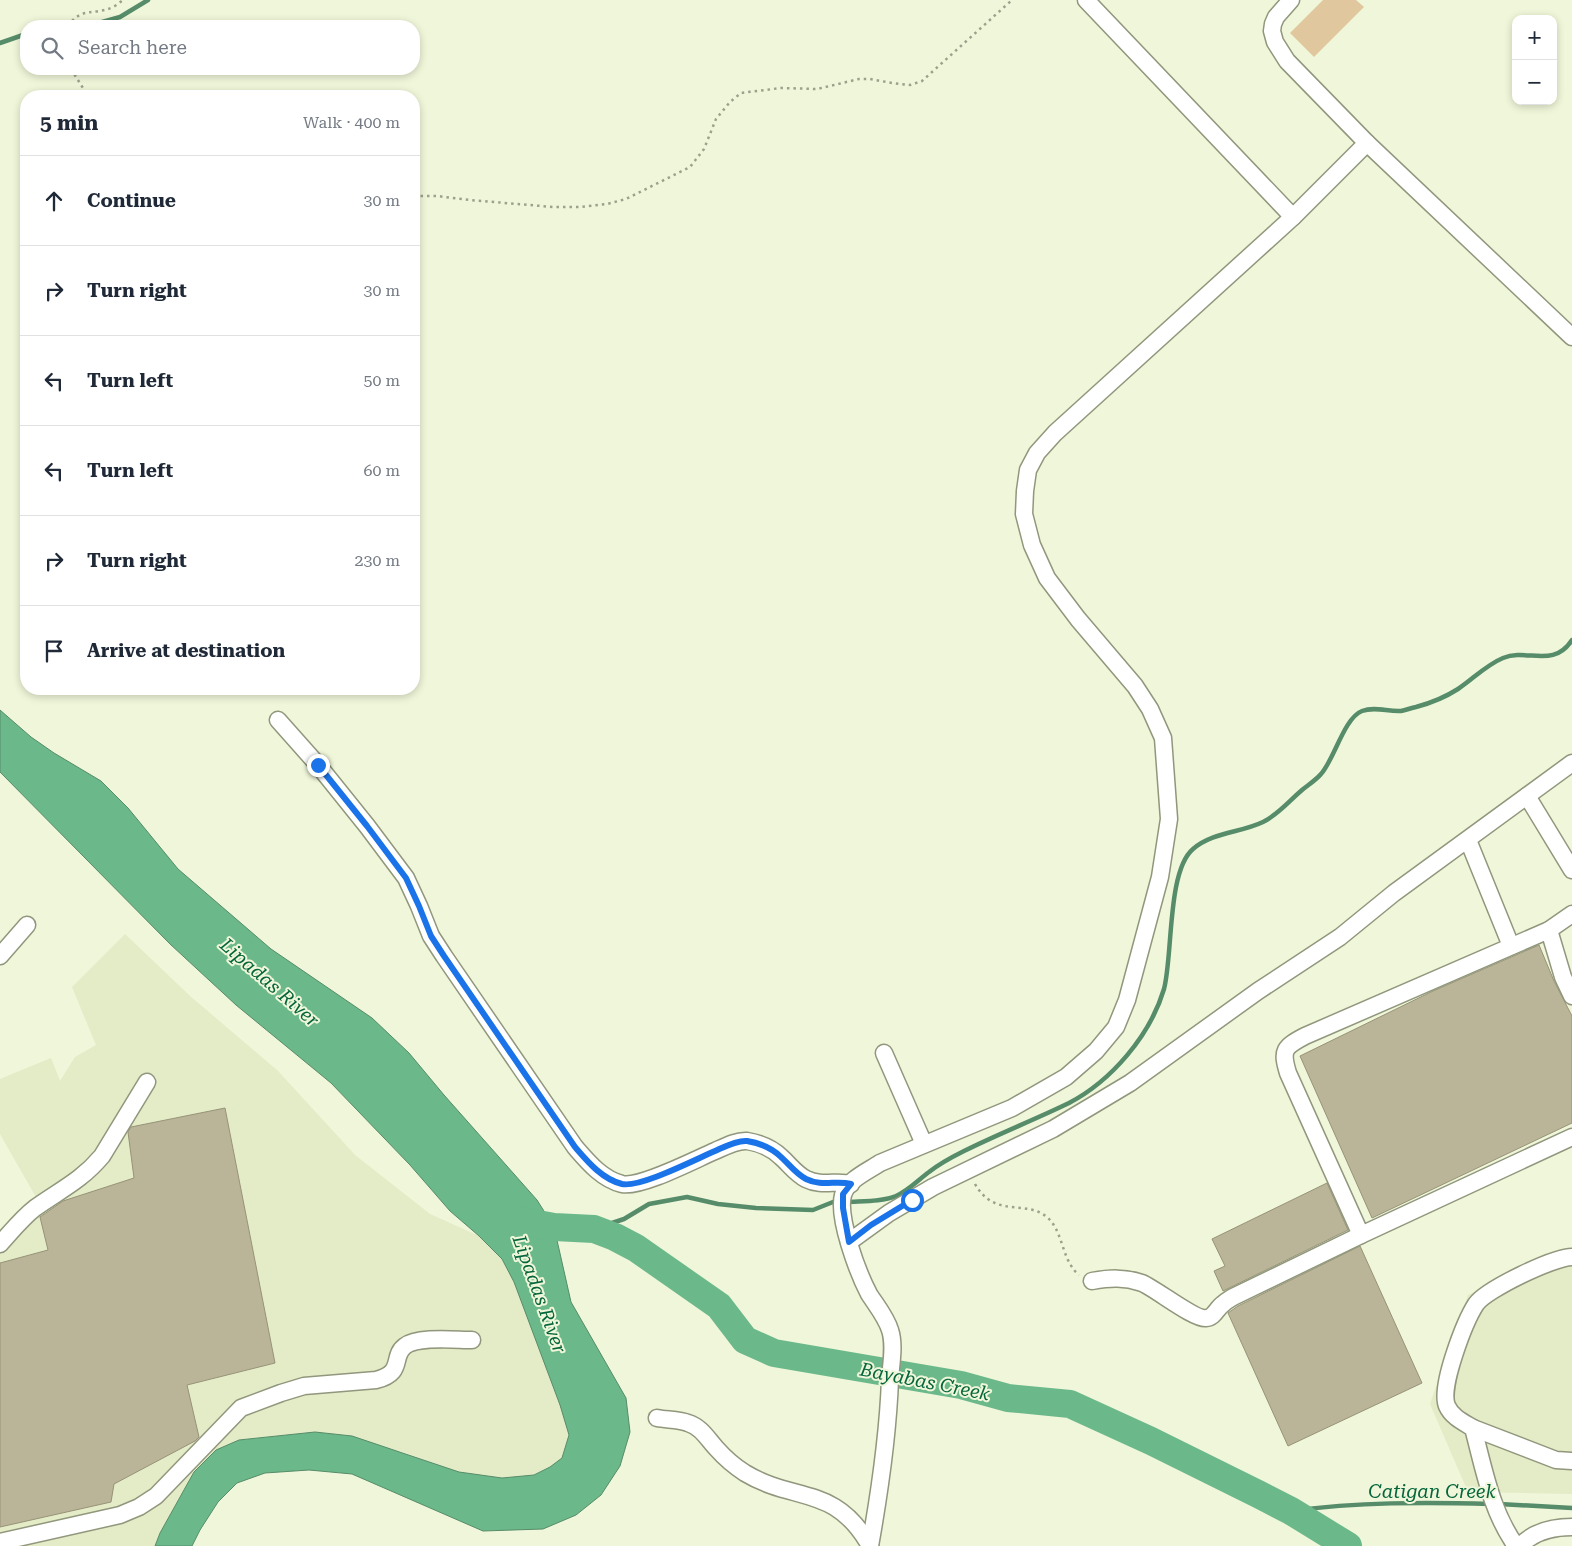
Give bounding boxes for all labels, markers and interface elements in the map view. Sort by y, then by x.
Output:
map controls [1512,15,1557,105]
button: + [1512,15,1557,60]
search box [20,20,420,75]
icon: search [38,34,66,62]
text: Search here [78,36,187,59]
button: − [1512,60,1557,105]
text: 5 min [40,111,98,135]
text: Walk · 400 m [303,113,400,132]
icon: ahead [40,187,68,215]
text: Continue [87,189,176,212]
text: 30 m [363,191,400,210]
icon: right [40,277,68,305]
text: Turn right [87,279,187,302]
text: 30 m [363,281,400,300]
icon: left [40,367,68,395]
text: Turn left [87,369,173,392]
text: 50 m [363,371,400,390]
icon: left [40,457,68,485]
text: Turn left [87,459,173,482]
text: 60 m [363,461,400,480]
icon: right [40,547,68,575]
text: Turn right [87,549,187,572]
text: 230 m [354,551,400,570]
icon: arrive [40,637,68,665]
text: Arrive at destination [87,639,285,662]
route end [307,754,330,777]
water label: Lipadas River [215,932,324,1032]
route start [901,1189,924,1212]
water label: Lipadas River [507,1231,572,1356]
water label: Bayabas Creek [857,1357,993,1406]
water label: Catigan Creek [1368,1480,1496,1503]

